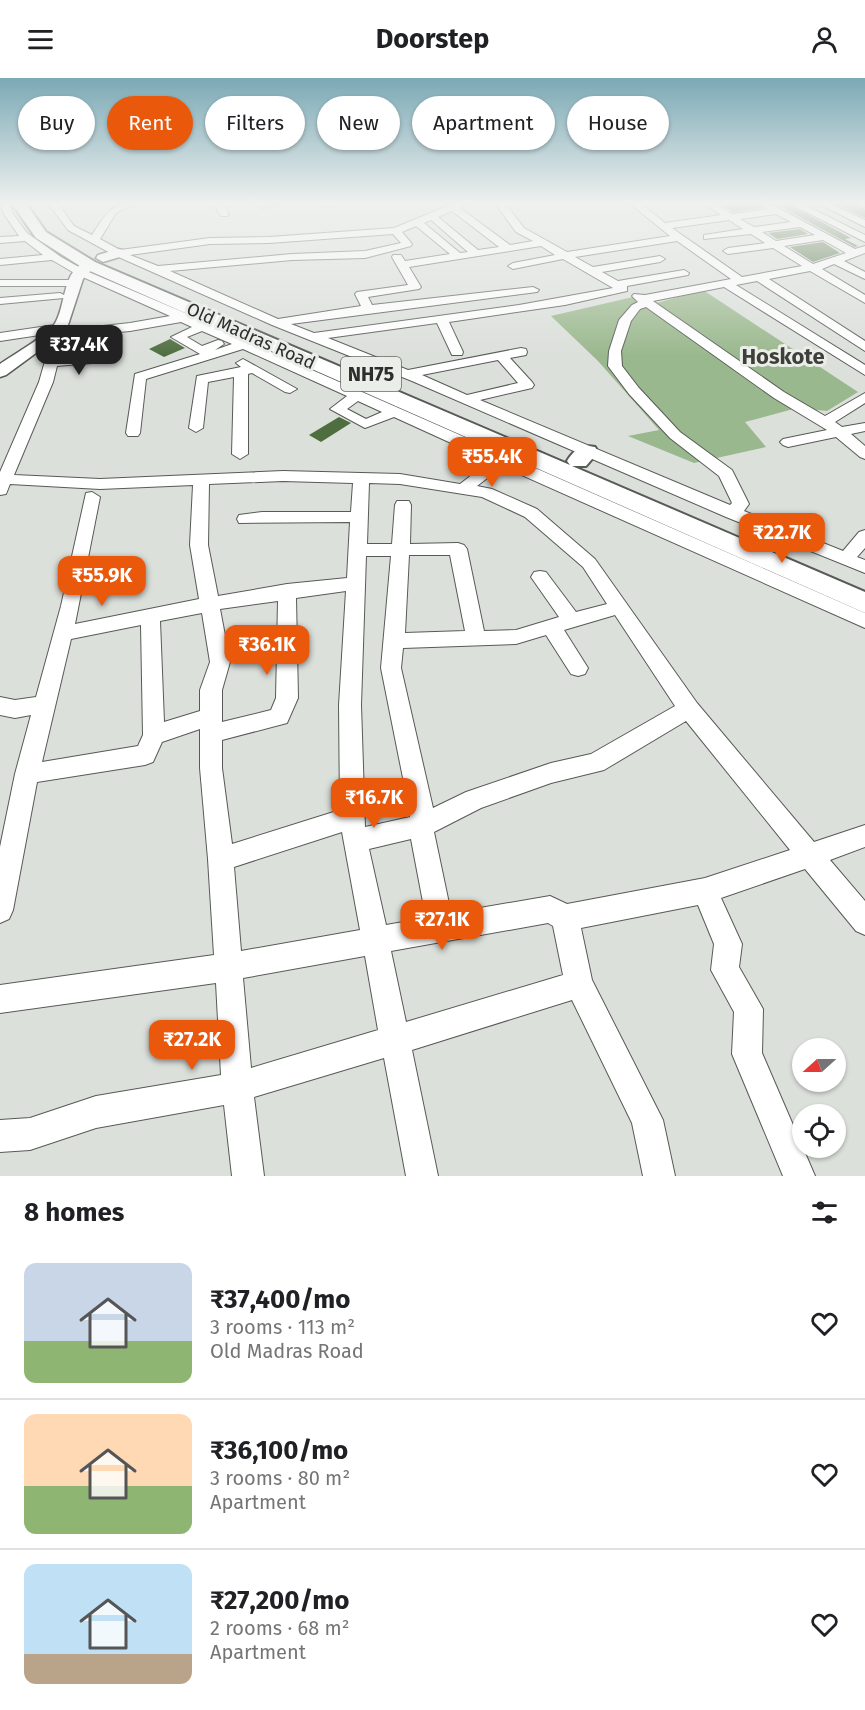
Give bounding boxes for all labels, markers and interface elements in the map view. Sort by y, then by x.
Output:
icon: menu [24,23,57,56]
text: Doorstep [376,23,489,55]
icon: person [808,23,841,56]
chip: Buy [18,96,95,150]
chip: Rent [107,96,193,150]
chip: Filters [205,96,305,150]
chip: New [317,96,400,150]
chip: Apartment [412,96,555,150]
chip: House [567,96,669,150]
street label: Old Madras Road [183,298,319,374]
pin: ₹37.4K [30,325,128,376]
text: ₹37.4K [50,332,108,356]
district label: Hoskote [741,343,825,370]
road number: NH75 [341,357,401,391]
pin: ₹55.4K [443,437,541,488]
text: ₹55.4K [462,444,522,468]
pin: ₹22.7K [733,513,831,564]
text: ₹22.7K [753,520,811,544]
pin: ₹55.9K [53,556,151,607]
text: ₹55.9K [72,563,132,587]
pin: ₹36.1K [218,625,316,676]
text: ₹36.1K [238,632,296,656]
pin: ₹16.7K [325,778,423,829]
text: ₹16.7K [345,785,403,809]
pin: ₹27.1K [393,900,491,951]
text: ₹27.1K [414,907,470,931]
pin: ₹27.2K [143,1020,241,1071]
text: ₹27.2K [163,1027,221,1051]
north arrow [792,1038,846,1092]
map controls [792,1038,846,1158]
button: locate [792,1104,846,1158]
icon: filters [808,1196,841,1229]
text: 8 homes [24,1197,124,1228]
text: ₹37,400/mo [210,1284,350,1315]
icon: home [72,1287,144,1359]
icon: heart [808,1307,841,1340]
text: 3 rooms · 113 m² [210,1315,355,1339]
text: Old Madras Road [210,1339,364,1363]
text: ₹36,100/mo [210,1435,348,1466]
icon: home [72,1438,144,1510]
icon: heart [808,1458,841,1491]
text: 3 rooms · 80 m² [210,1466,350,1490]
text: Apartment [210,1490,306,1514]
text: ₹27,200/mo [210,1585,349,1616]
icon: home [72,1588,144,1660]
icon: heart [808,1608,841,1641]
text: 2 rooms · 68 m² [210,1616,350,1640]
text: Apartment [210,1640,306,1664]

